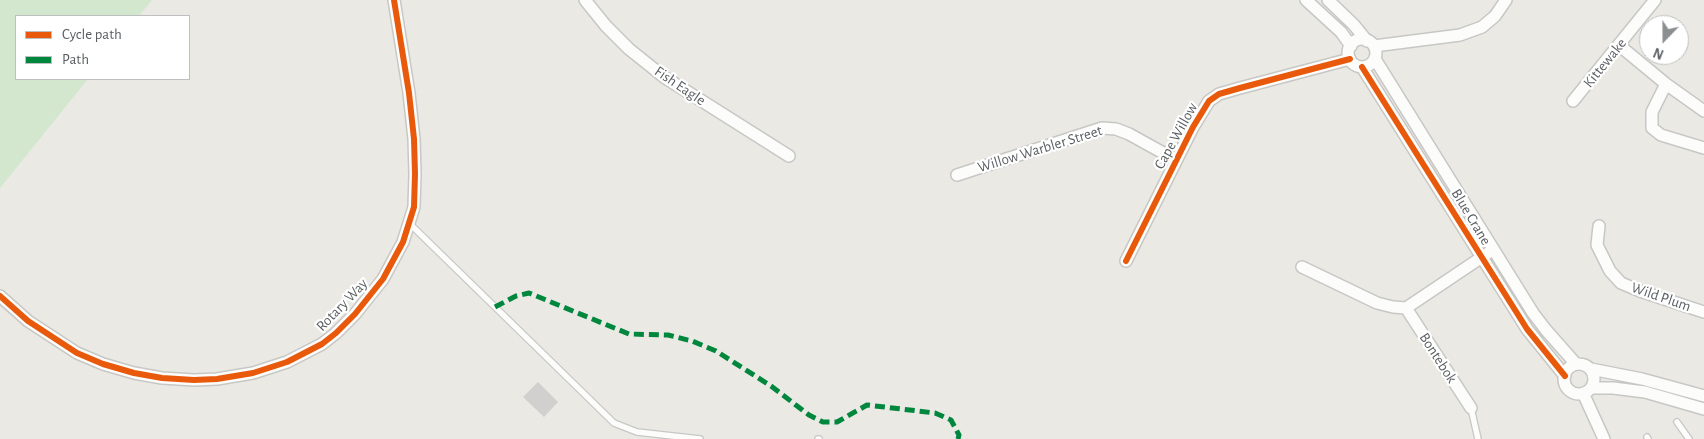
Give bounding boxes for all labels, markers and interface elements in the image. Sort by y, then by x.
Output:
legend [15,15,190,80]
north arrow [1639,15,1689,65]
text: Cycle path [62,27,122,42]
street label: Kittewake [1580,35,1630,91]
text: N [1652,45,1666,61]
text: Path [62,52,89,67]
street label: Fish Eagle [651,62,709,110]
street label: Cape Willow [1150,100,1202,172]
street label: Willow Warbler Street [976,121,1104,177]
street label: Blue Crane [1447,186,1495,248]
street label: Rotary Way [312,275,372,335]
street label: Wild Plum [1629,278,1693,316]
street label: Bontebok [1415,330,1461,386]

